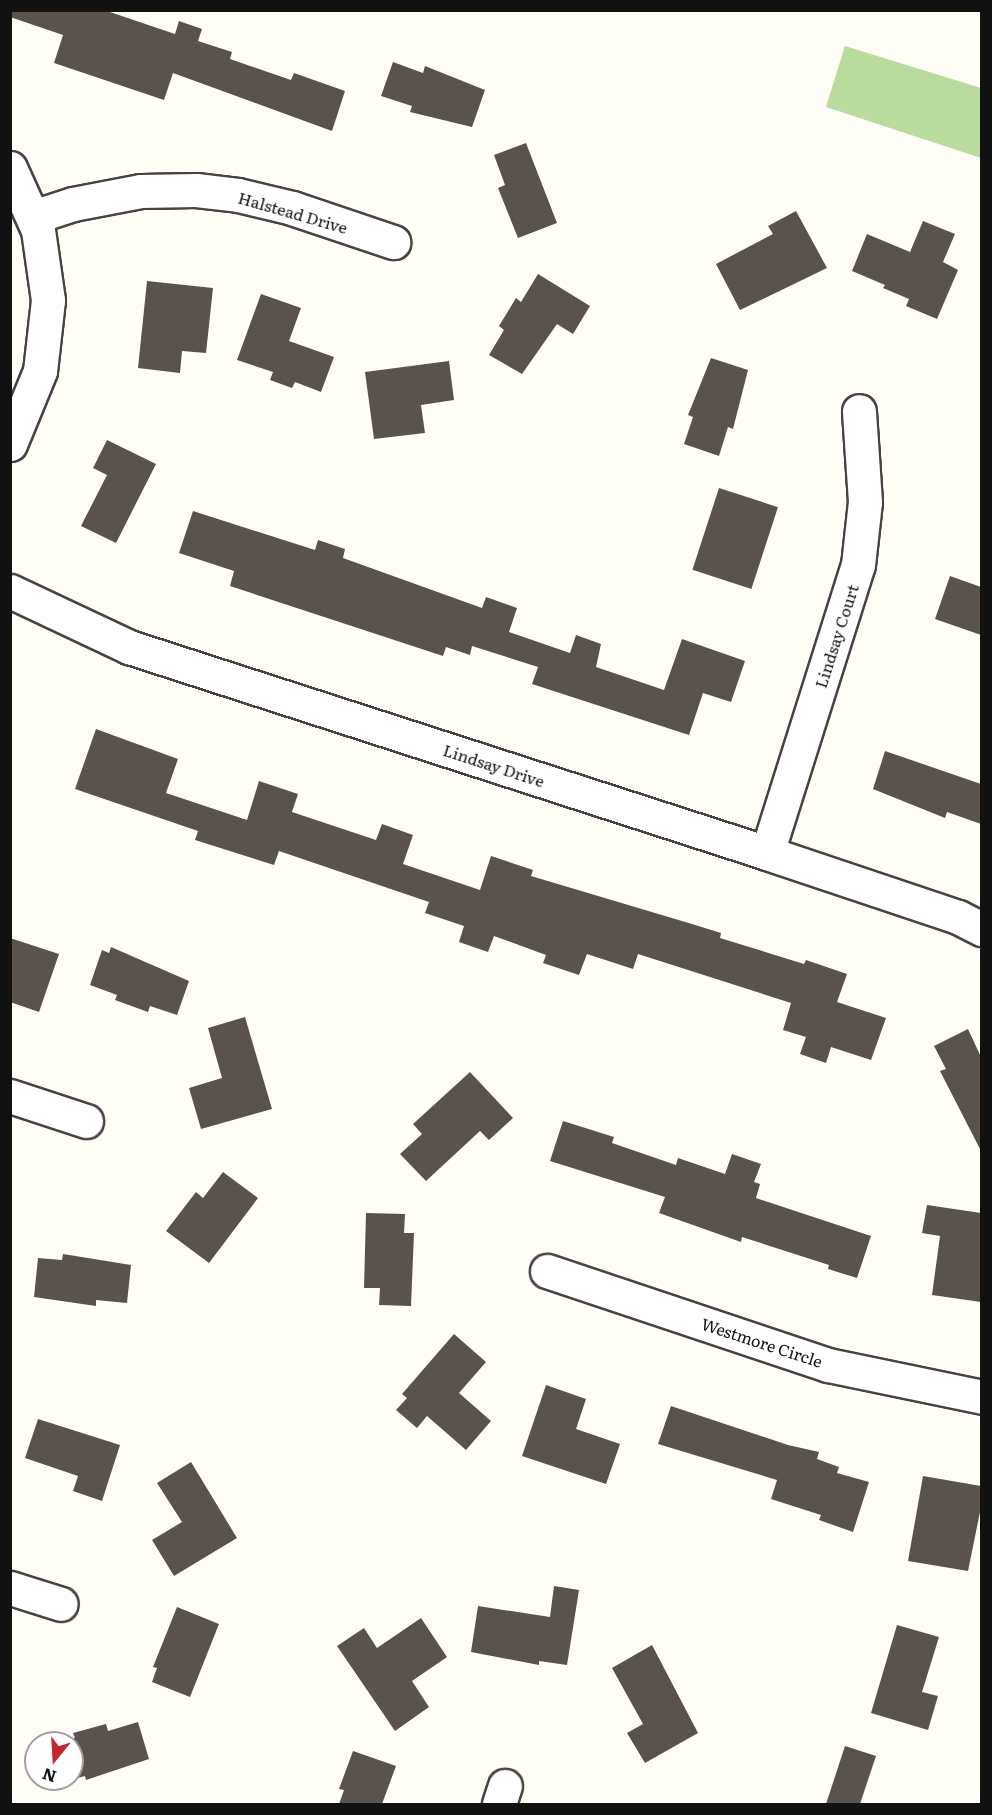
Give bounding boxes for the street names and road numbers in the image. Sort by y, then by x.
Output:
street label: Halstead Drive [236,187,350,237]
street label: Lindsay Court [810,582,862,690]
street label: Lindsay Drive [441,740,547,790]
street label: Westmore Circle [699,1313,825,1371]

